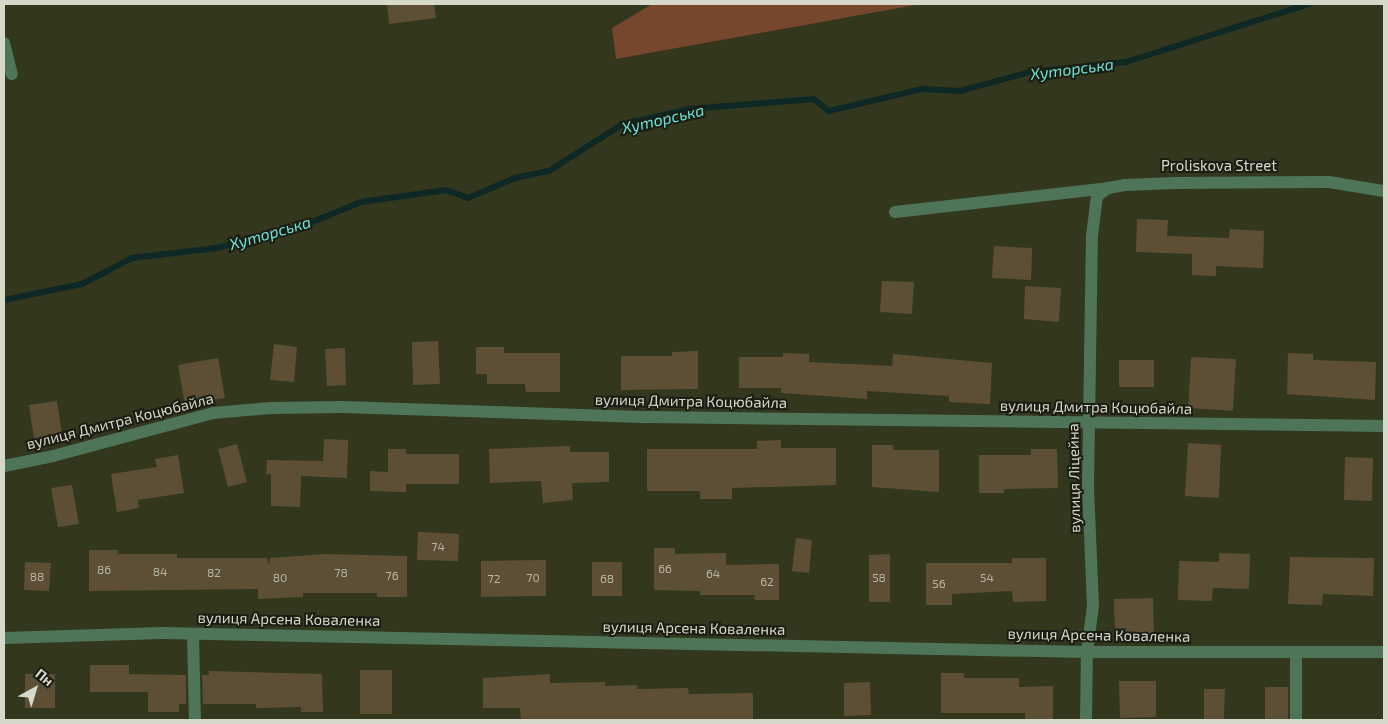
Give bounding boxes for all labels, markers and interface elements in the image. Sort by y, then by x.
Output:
water label: Хуторська [1029,54,1115,84]
water label: Хуторська [620,100,706,138]
street label: Proliskova Street [1161,157,1277,175]
water label: Хуторська [227,212,313,254]
street label: вулиця Дмитра Коцюбайла [25,389,215,453]
street label: вулиця Дмитра Коцюбайла [595,390,787,412]
street label: вулиця Дмитра Коцюбайла [1000,396,1192,418]
street label: вулиця Ліцейна [1064,423,1084,533]
house number: 74 [431,540,445,554]
house number: 66 [658,562,672,576]
house number: 86 [97,563,111,577]
house number: 84 [153,565,167,579]
house number: 82 [207,566,221,580]
house number: 78 [334,566,348,580]
house number: 64 [706,567,720,581]
house number: 76 [385,569,399,583]
house number: 88 [30,570,44,584]
house number: 80 [273,571,287,585]
house number: 70 [526,571,540,585]
house number: 58 [872,571,886,585]
house number: 54 [980,571,994,585]
house number: 72 [488,572,500,586]
house number: 68 [600,572,614,586]
house number: 62 [760,575,774,589]
house number: 56 [932,577,946,591]
street label: вулиця Арсена Коваленка [197,608,381,630]
street label: вулиця Арсена Коваленка [602,617,786,639]
street label: вулиця Арсена Коваленка [1007,624,1191,646]
north arrow [10,664,60,714]
text: Пн [32,665,57,689]

